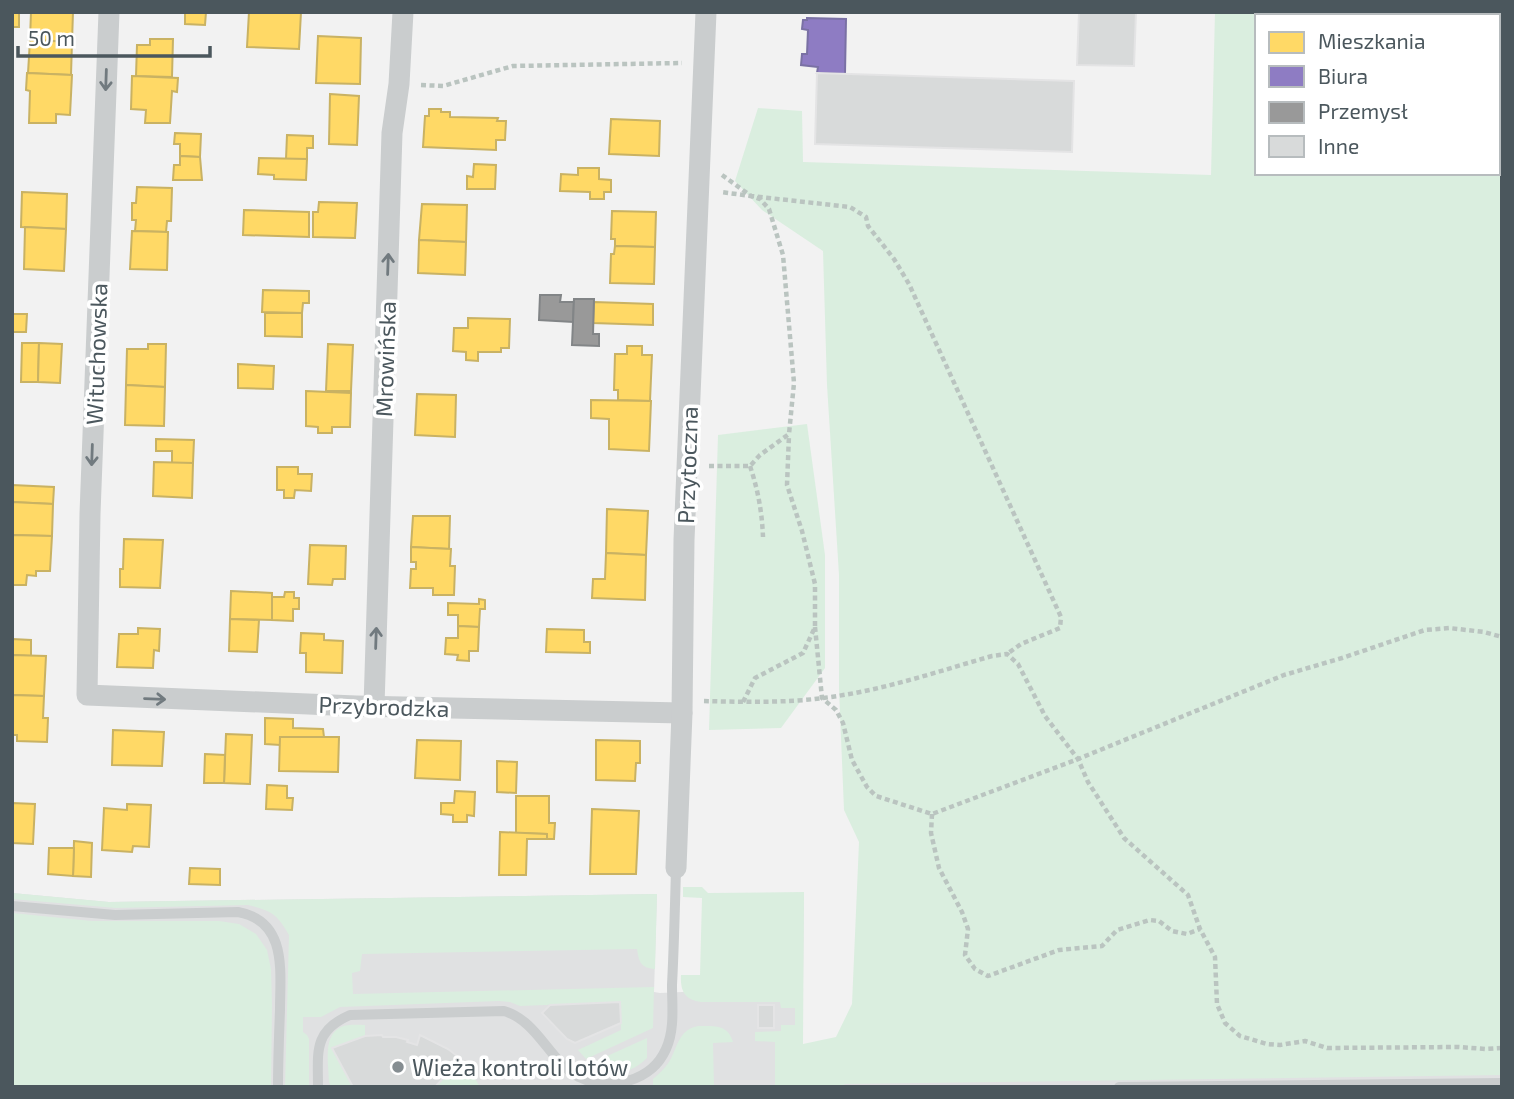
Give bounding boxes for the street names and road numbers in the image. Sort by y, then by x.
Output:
street label: Wituchowska [80,283,112,425]
street label: Mrowińska [369,300,401,418]
street label: Przytoczna [671,406,703,524]
street label: Przybrodzka [318,690,450,722]

